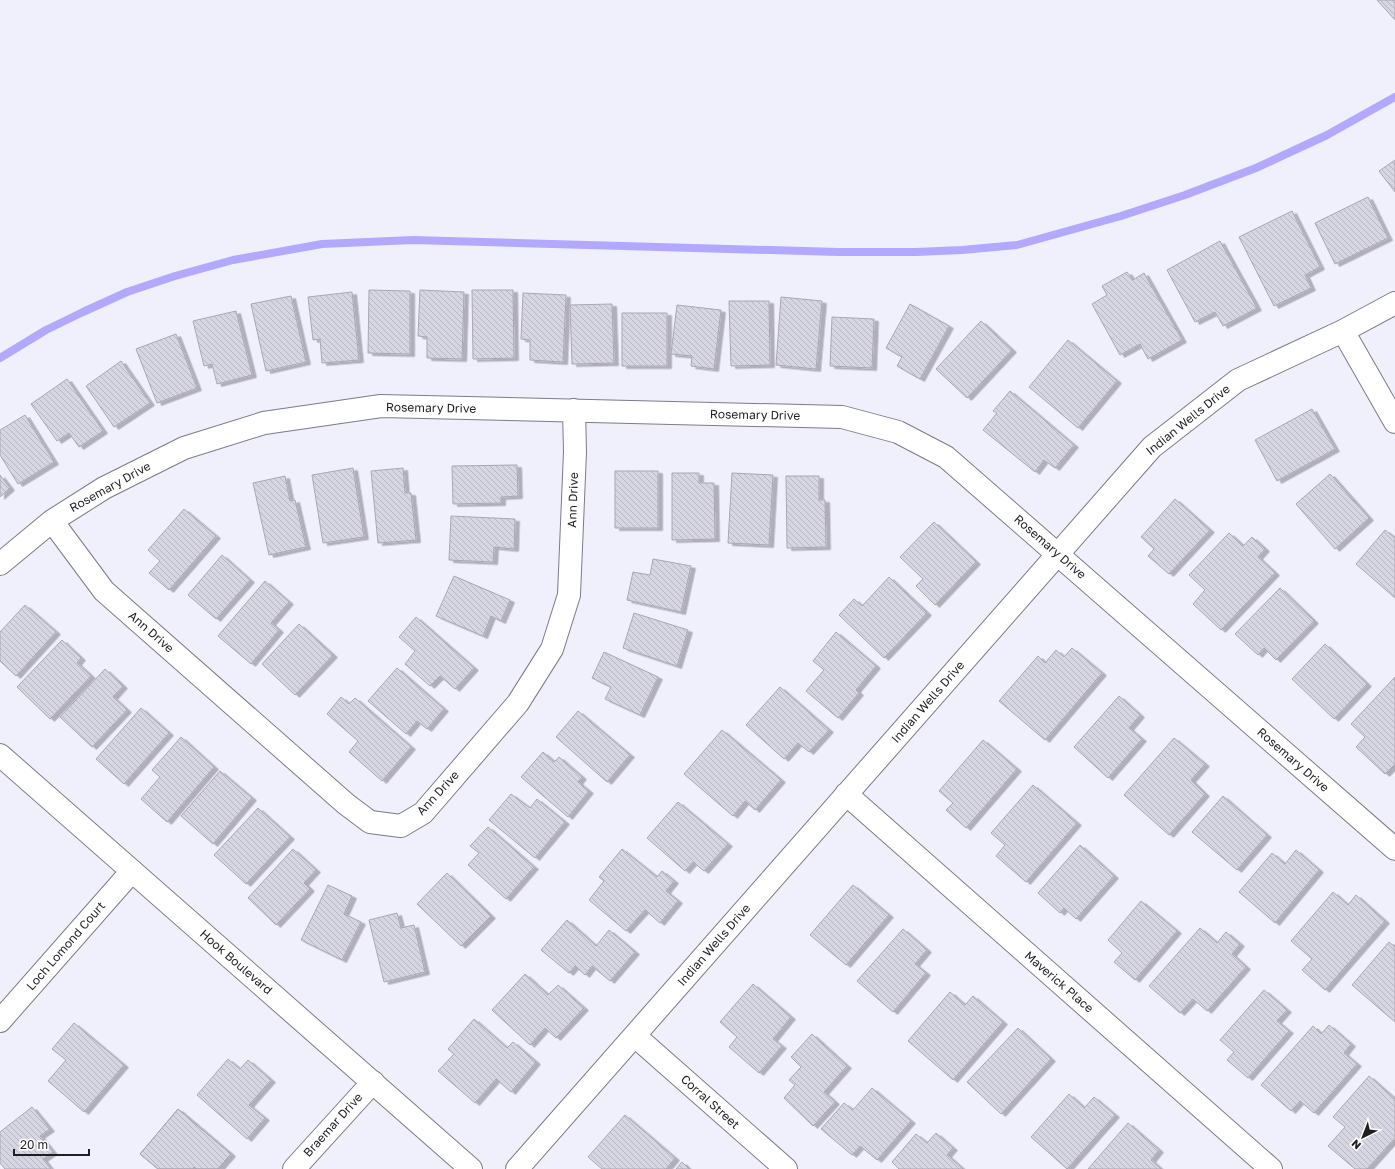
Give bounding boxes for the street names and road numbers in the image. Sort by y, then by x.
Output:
street label: Indian Wells Drive [1143,381,1233,458]
street label: Rosemary Drive [386,399,476,416]
street label: Rosemary Drive [710,406,800,423]
street label: Rosemary Drive [67,458,153,515]
street label: Ann Drive [564,472,581,528]
street label: Rosemary Drive [1011,511,1089,582]
street label: Ann Drive [125,608,177,656]
street label: Indian Wells Drive [888,658,967,746]
street label: Rosemary Drive [1254,724,1332,795]
street label: Ann Drive [413,767,462,818]
street label: Loch Lomond Court [23,898,108,993]
street label: Indian Wells Drive [674,901,753,989]
street label: Hook Boulevard [197,926,276,997]
street label: Maverick Place [1022,948,1097,1016]
street label: Corral Street [678,1071,743,1132]
street label: Braemar Drive [300,1089,365,1160]

